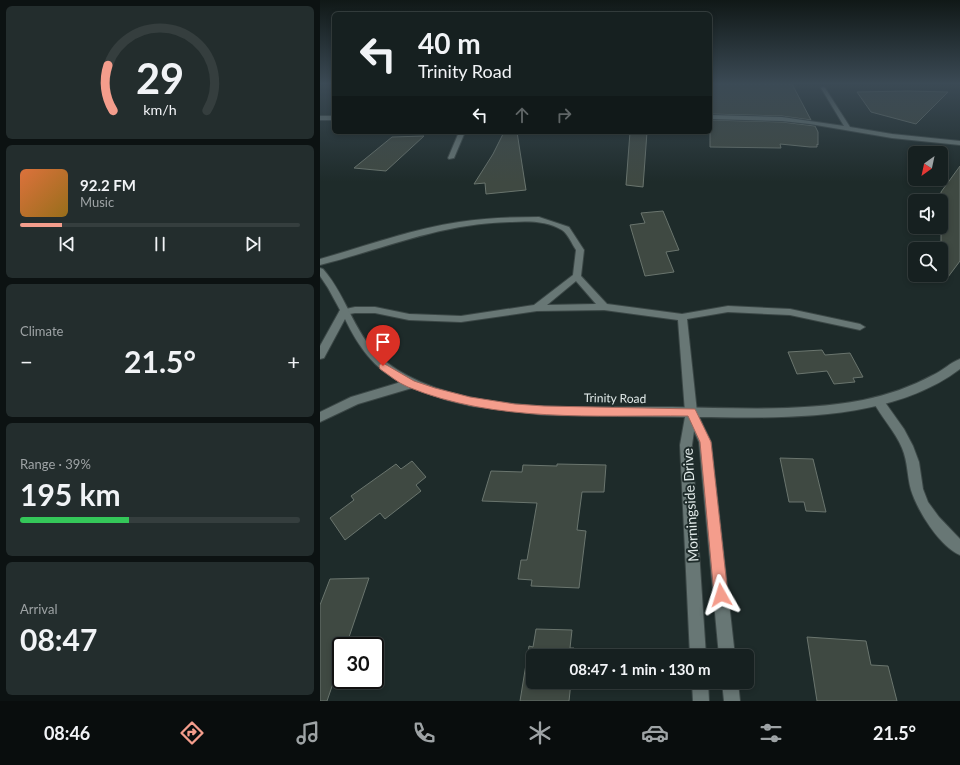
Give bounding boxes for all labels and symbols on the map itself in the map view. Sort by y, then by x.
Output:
north arrow [908,146,948,186]
pin [366,325,400,366]
street label: Trinity Road [584,390,646,406]
street label: Morningside Drive [679,448,701,562]
position arrow [700,574,742,616]
speed limit sign: 30 [332,637,384,689]

